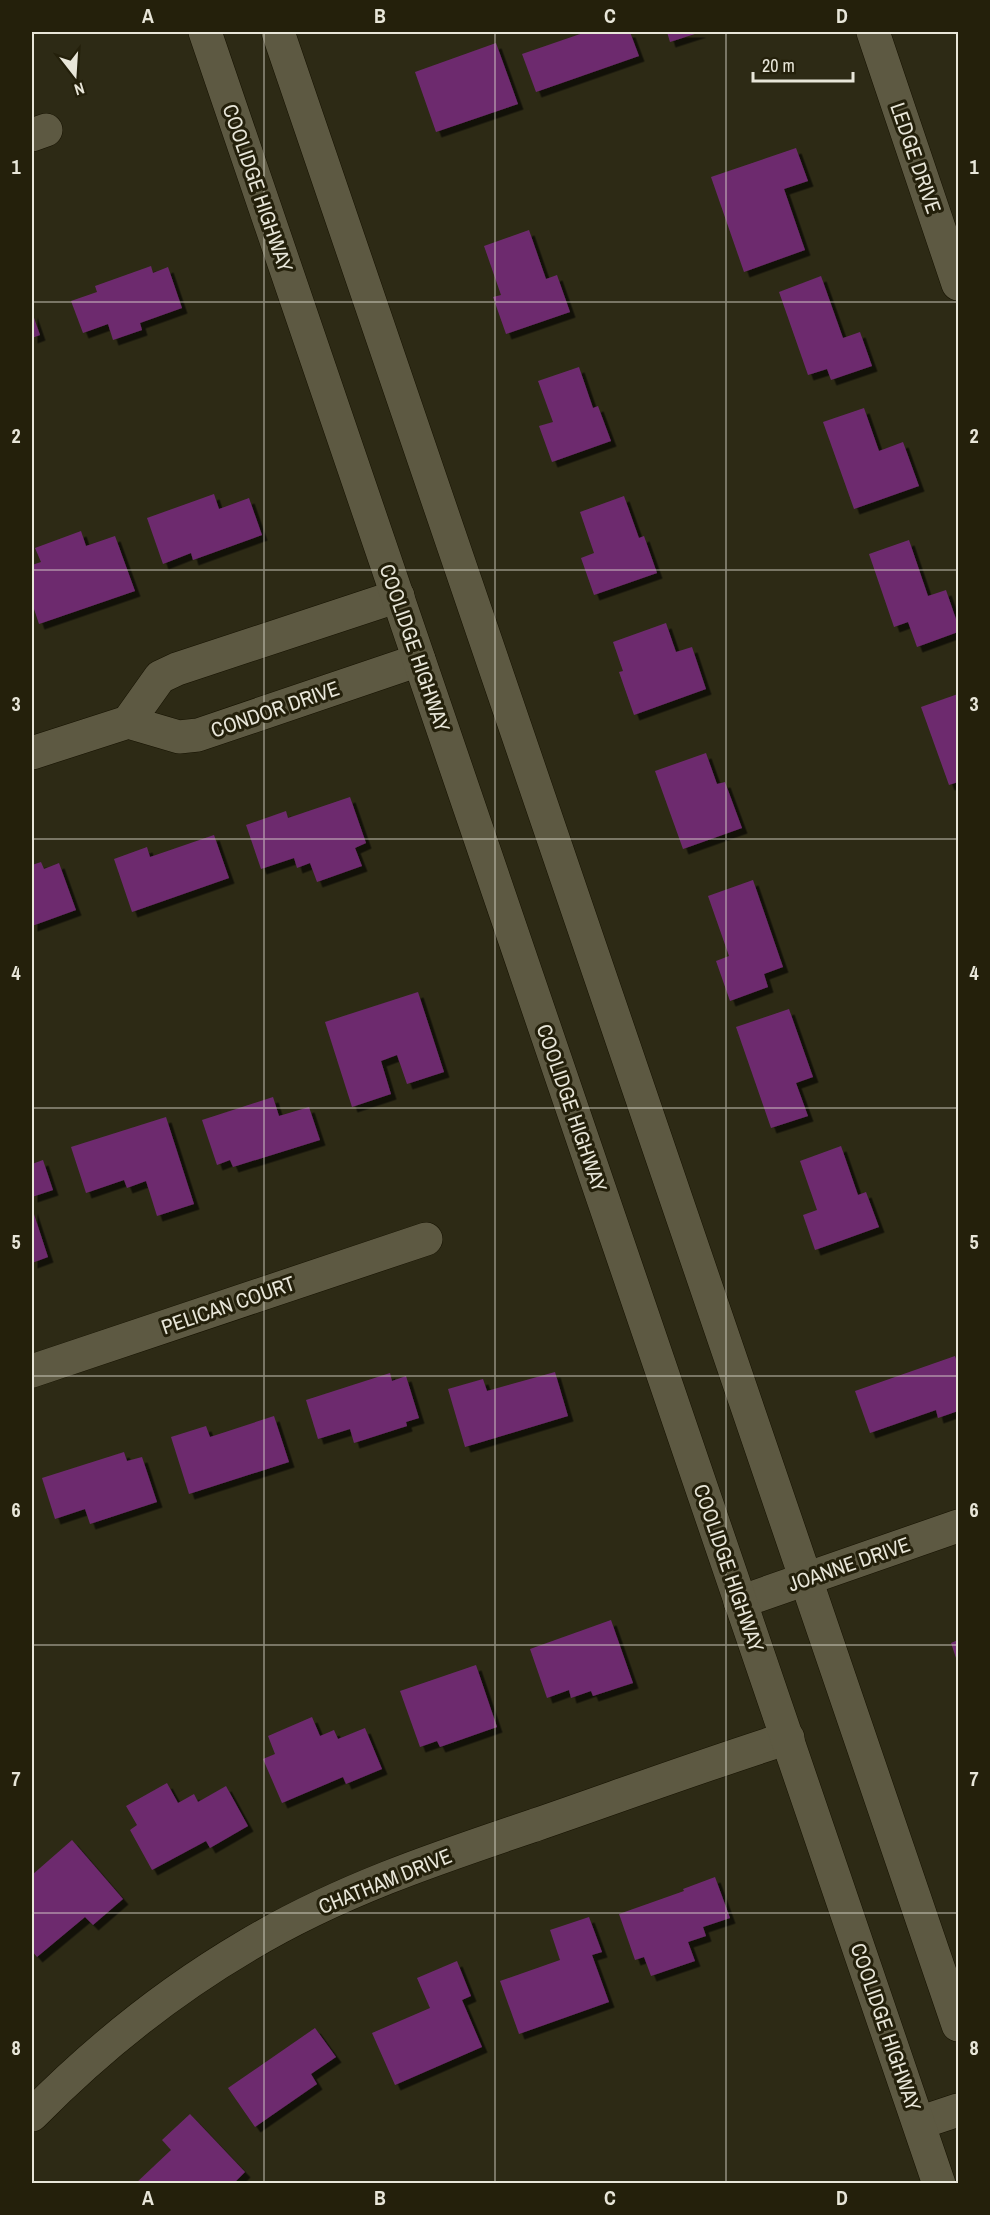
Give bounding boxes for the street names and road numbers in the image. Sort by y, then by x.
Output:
street label: LEDGE DRIVE [883,99,949,217]
street label: COOLIDGE HIGHWAY [216,100,301,276]
street label: COOLIDGE HIGHWAY [373,560,458,736]
street label: CONDOR DRIVE [207,673,343,745]
street label: COOLIDGE HIGHWAY [530,1020,615,1196]
street label: PELICAN COURT [157,1268,299,1341]
street label: COOLIDGE HIGHWAY [687,1480,772,1656]
street label: JOANNE DRIVE [784,1530,914,1598]
street label: CHATHAM DRIVE [314,1841,456,1921]
street label: COOLIDGE HIGHWAY [844,1939,929,2115]

